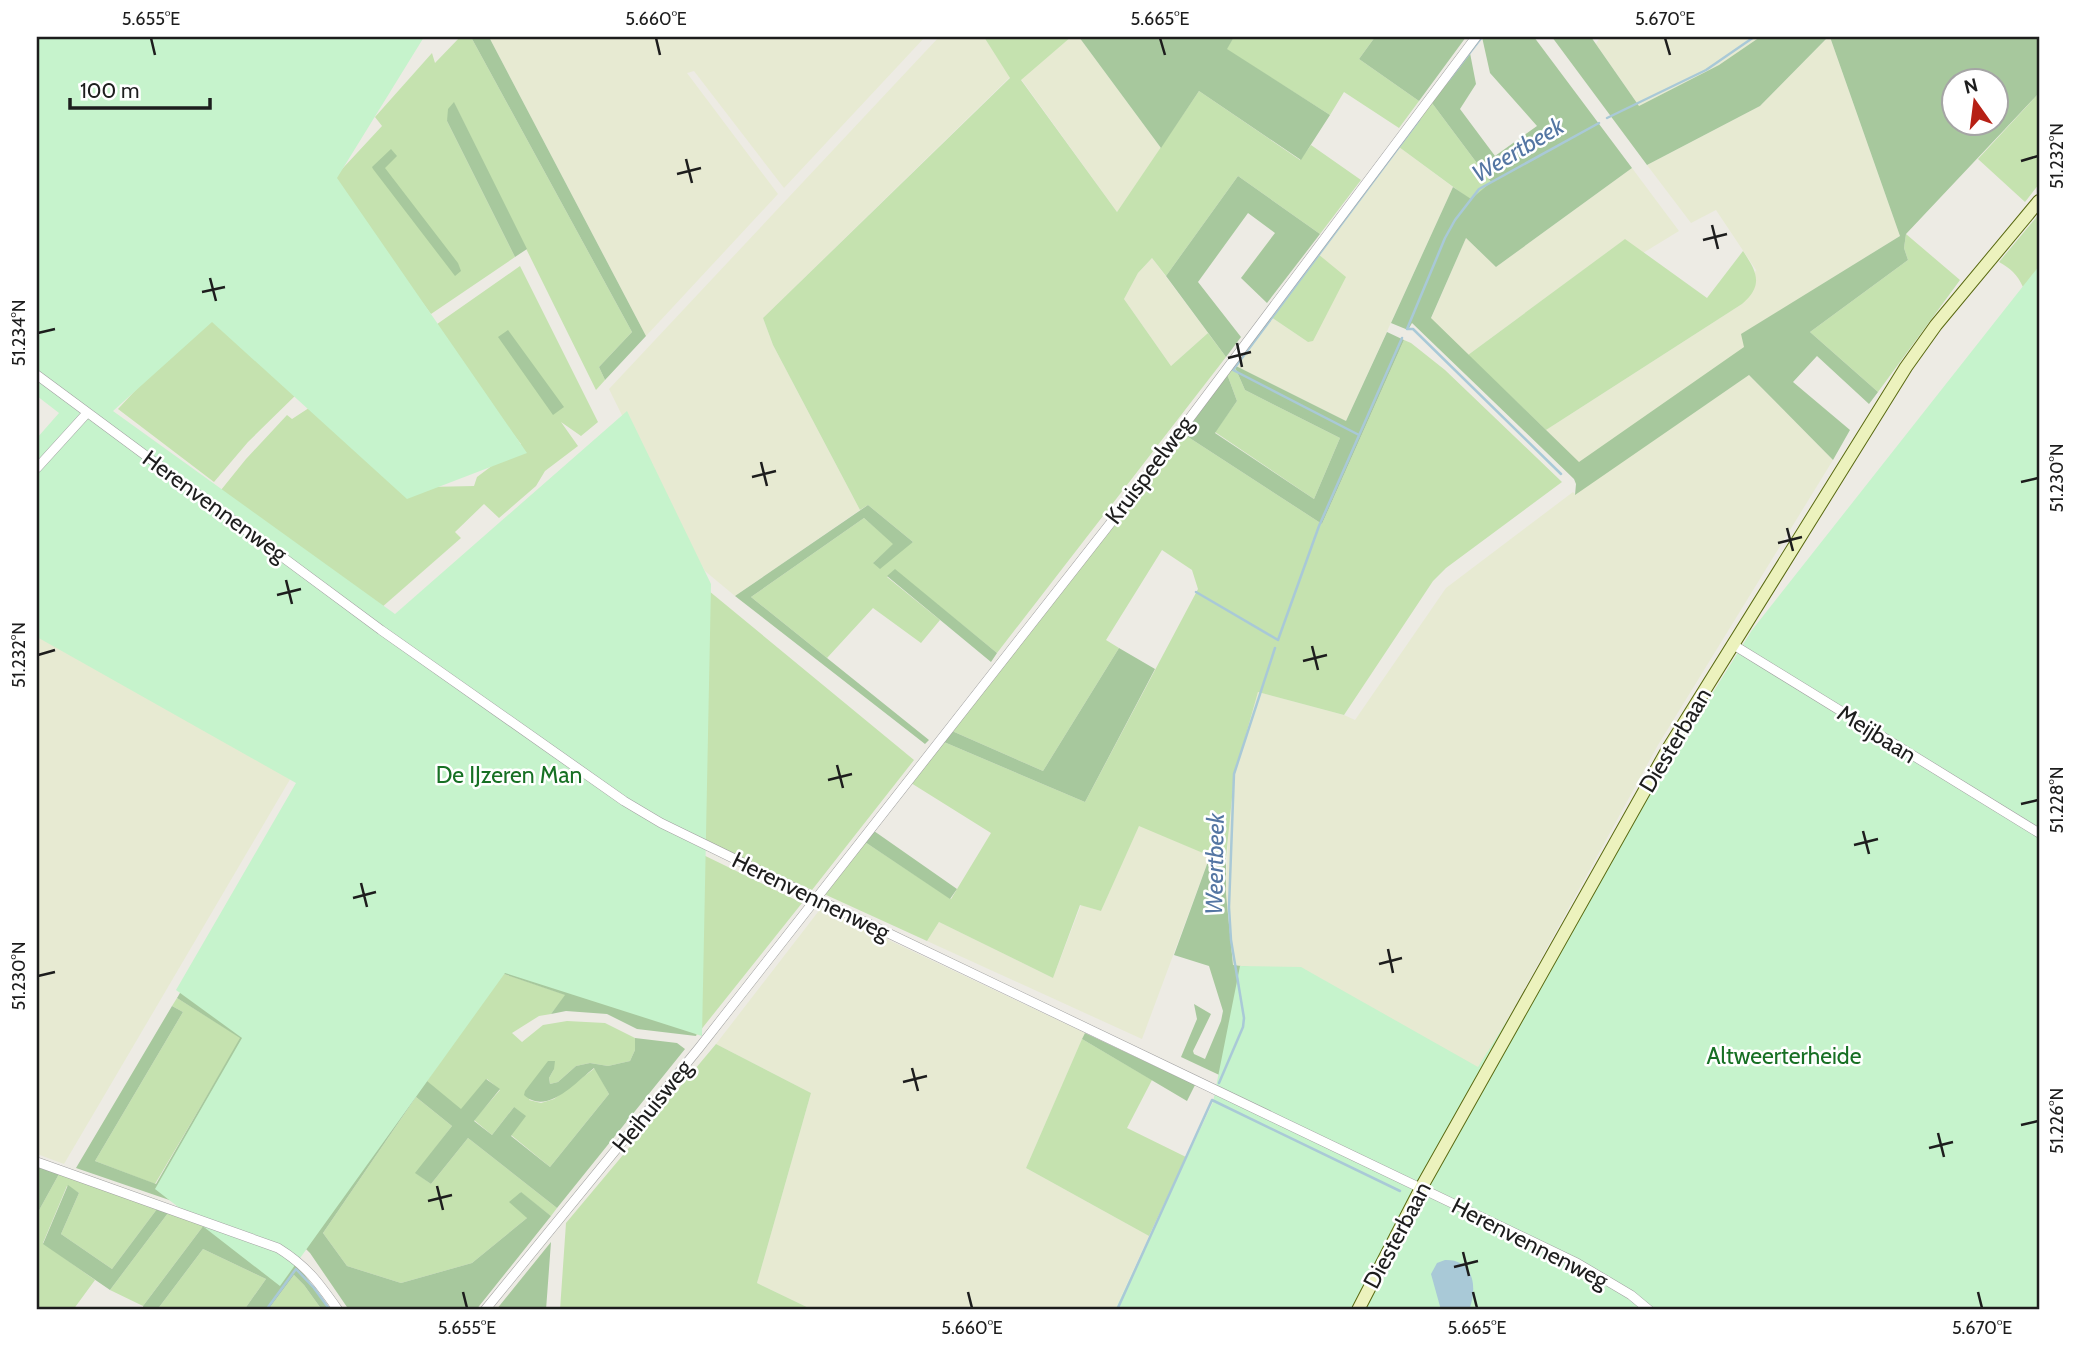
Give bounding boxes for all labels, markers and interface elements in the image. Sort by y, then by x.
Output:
text: 5.655°E [122,8,180,30]
text: 5.660°E [625,8,687,30]
text: 5.665°E [1131,8,1189,30]
text: 5.670°E [1635,8,1695,30]
scale bar [70,66,210,110]
north arrow [1940,66,2010,136]
text: N [1962,73,1980,99]
text: 100 m [80,78,139,103]
water label: Weertbeek [1467,111,1569,188]
text: 51.232°N [2046,123,2068,189]
text: 51.234°N [8,300,30,366]
street label: Kruispeelweg [1099,410,1199,530]
street label: Herenvennenweg [137,444,293,568]
text: 51.230°N [2046,444,2068,513]
text: 51.232°N [8,622,30,688]
street label: Diesterbaan [1633,683,1717,797]
street label: Meijbaan [1832,699,1922,769]
park label: De IJzeren Man [436,761,582,789]
text: 51.228°N [2046,766,2068,834]
water label: Weertbeek [1199,812,1230,915]
street label: Herenvennenweg [728,846,895,946]
text: 51.230°N [8,942,30,1011]
park label: Altweerterheide [1707,1042,1862,1070]
street label: Heihuisweg [606,1054,698,1158]
text: 51.226°N [2046,1088,2068,1154]
street label: Diesterbaan [1357,1177,1437,1293]
street label: Herenvennenweg [1447,1192,1613,1295]
text: 5.655°E [438,1317,496,1339]
text: 5.660°E [941,1317,1003,1339]
text: 5.665°E [1448,1317,1506,1339]
text: 5.670°E [1952,1317,2012,1339]

